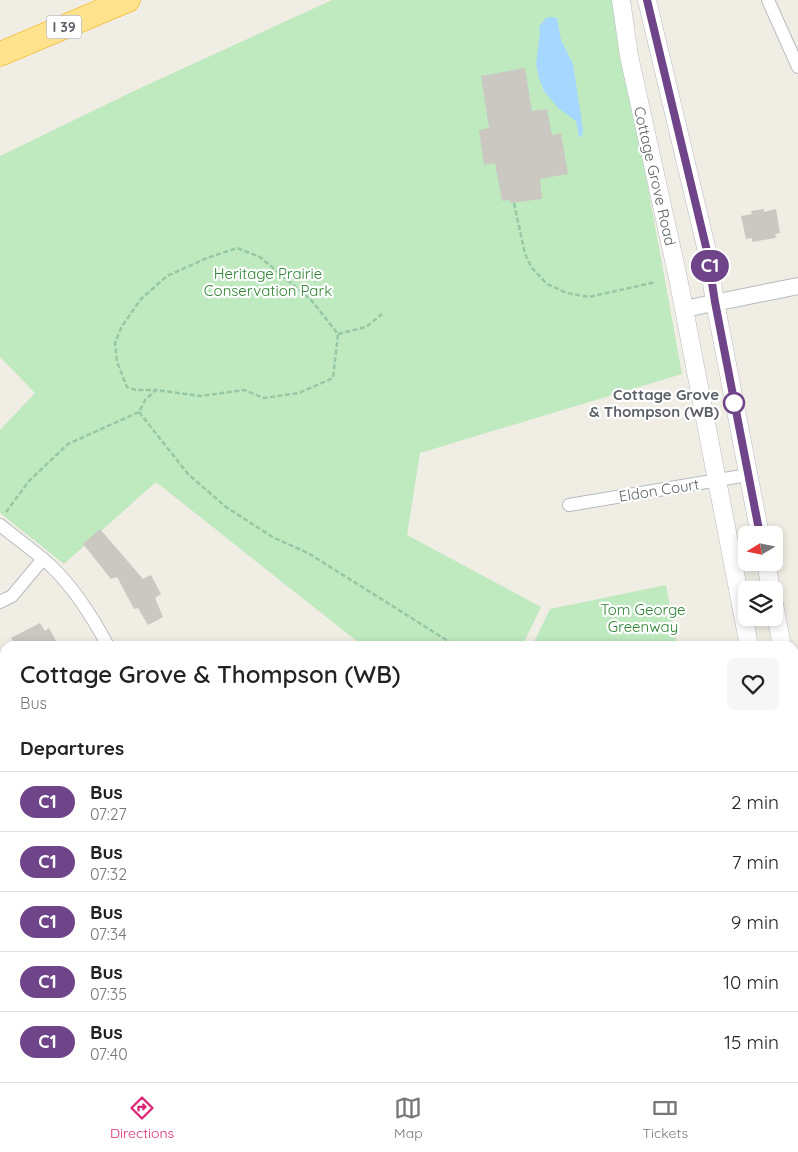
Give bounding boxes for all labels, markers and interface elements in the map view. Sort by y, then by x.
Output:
road number: I 39 [46,16,82,38]
street label: Cottage Grove Road [630,105,680,247]
line badge: C1 [688,250,732,282]
text: C1 [701,254,719,277]
park label: Heritage Prairie Conservation Park [204,264,332,300]
place label: Cottage Grove & Thompson (WB) [589,385,719,421]
marker: Cottage Grove & Thompson (WB) [723,392,745,414]
street label: Eldon Court [618,474,700,506]
north arrow [738,526,782,571]
map controls [738,526,783,626]
button: layers [738,581,783,626]
park label: Tom George Greenway [600,600,686,636]
button: heart [727,658,779,710]
text: Cottage Grove & Thompson (WB) [20,659,401,689]
text: Bus [20,693,47,713]
text: Departures [20,736,124,760]
text: Bus [90,780,123,804]
text: C1 [38,790,57,813]
text: 2 min [731,790,779,814]
text: 07:27 [90,804,127,824]
text: Bus [90,840,123,864]
text: C1 [38,850,57,873]
text: 7 min [732,850,779,874]
text: 07:32 [90,864,127,884]
text: Bus [90,900,123,924]
text: C1 [38,910,57,933]
text: 9 min [731,910,779,934]
text: 07:34 [90,924,127,944]
text: Bus [90,960,123,984]
text: C1 [38,970,57,993]
text: 10 min [723,970,779,994]
text: 07:35 [90,984,127,1004]
text: Bus [90,1020,123,1044]
text: C1 [38,1030,57,1053]
text: 15 min [724,1030,779,1054]
text: 07:40 [90,1044,128,1064]
tab: Directions [110,1094,174,1142]
tab: Map [394,1094,423,1142]
tab: Tickets [643,1094,688,1142]

